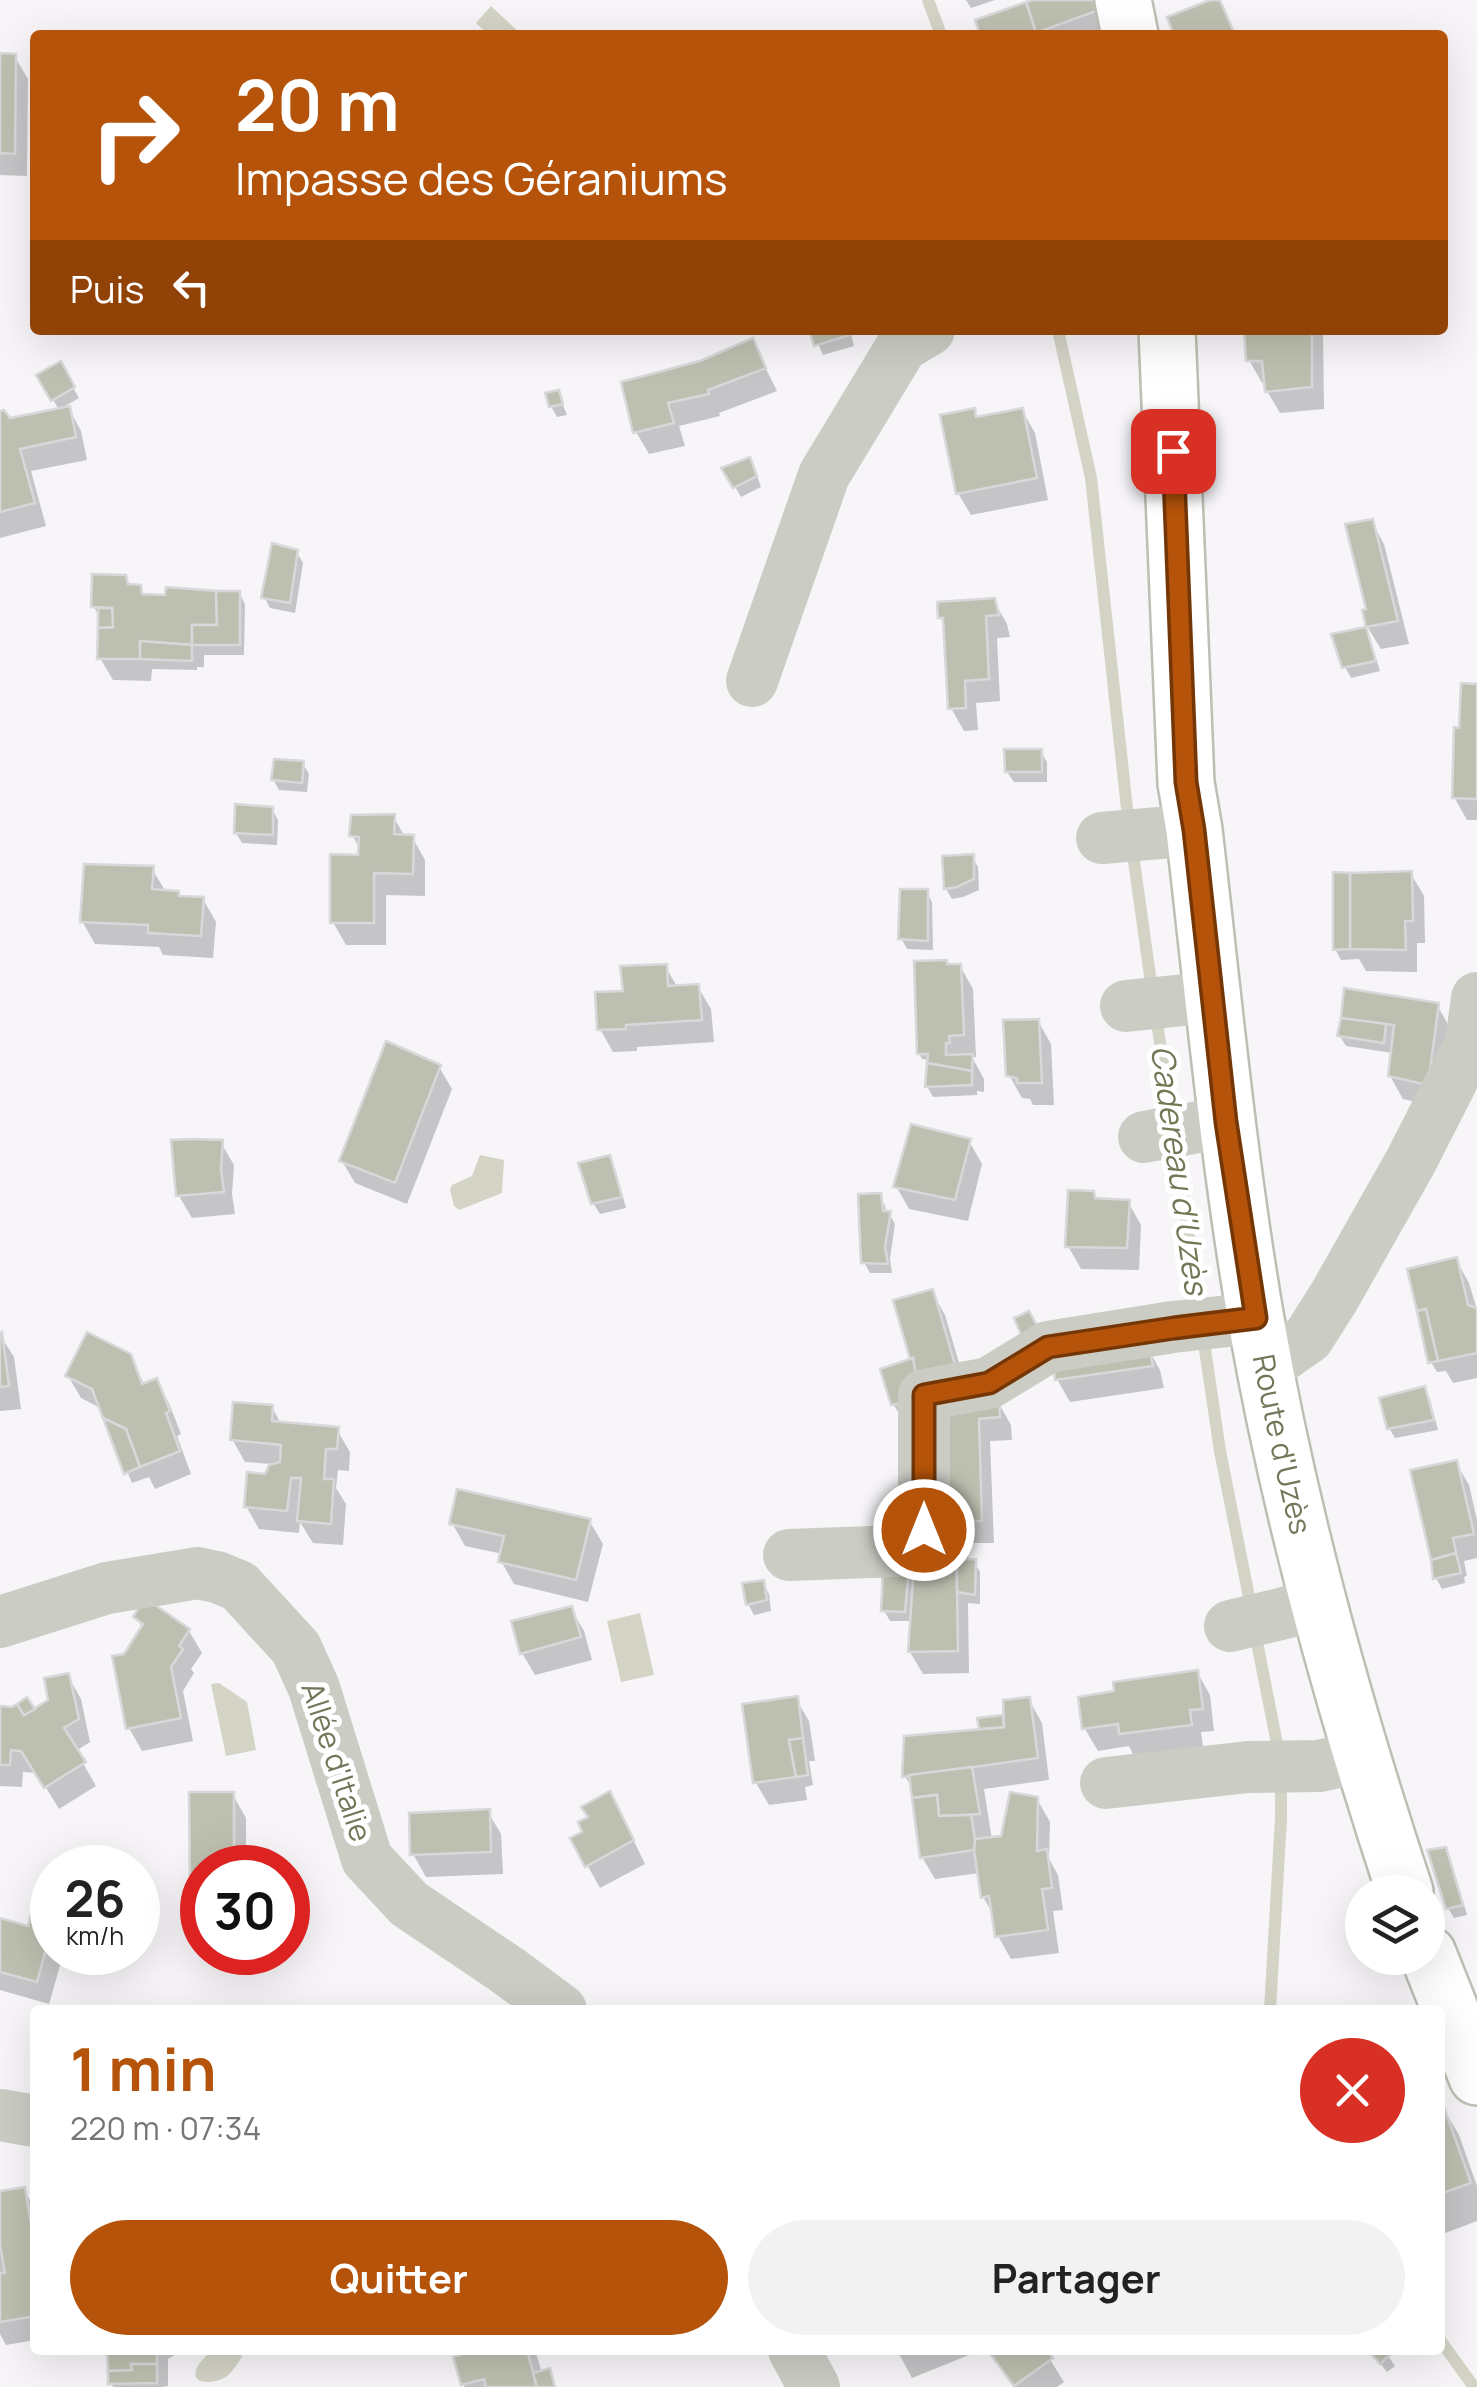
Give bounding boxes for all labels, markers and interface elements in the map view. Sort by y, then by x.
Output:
text: 20 m [235,56,400,152]
icon: right [70,70,200,200]
text: Impasse des Géraniums [235,147,728,209]
icon: left [164,260,219,315]
text: Puis [70,262,144,314]
pin [1131,409,1216,494]
icon: arrive [1146,424,1201,479]
water label: Cadereau d'Uzès [1141,1043,1220,1299]
street label: Route d'Uzès [1244,1351,1322,1538]
position arrow [872,1478,976,1582]
street label: Allée d'Italie [292,1677,382,1847]
speed limit sign: 30 [180,1845,310,1975]
text: 26 [65,1864,125,1932]
map controls [1345,1875,1445,1975]
button: layers [1345,1875,1445,1975]
text: km/h [66,1918,124,1953]
text: 1 min [70,2027,217,2109]
button: close [1300,2038,1405,2143]
text: 220 m · 07:34 [70,2106,261,2150]
button: Quitter [70,2220,728,2335]
button: Partager [748,2220,1405,2335]

